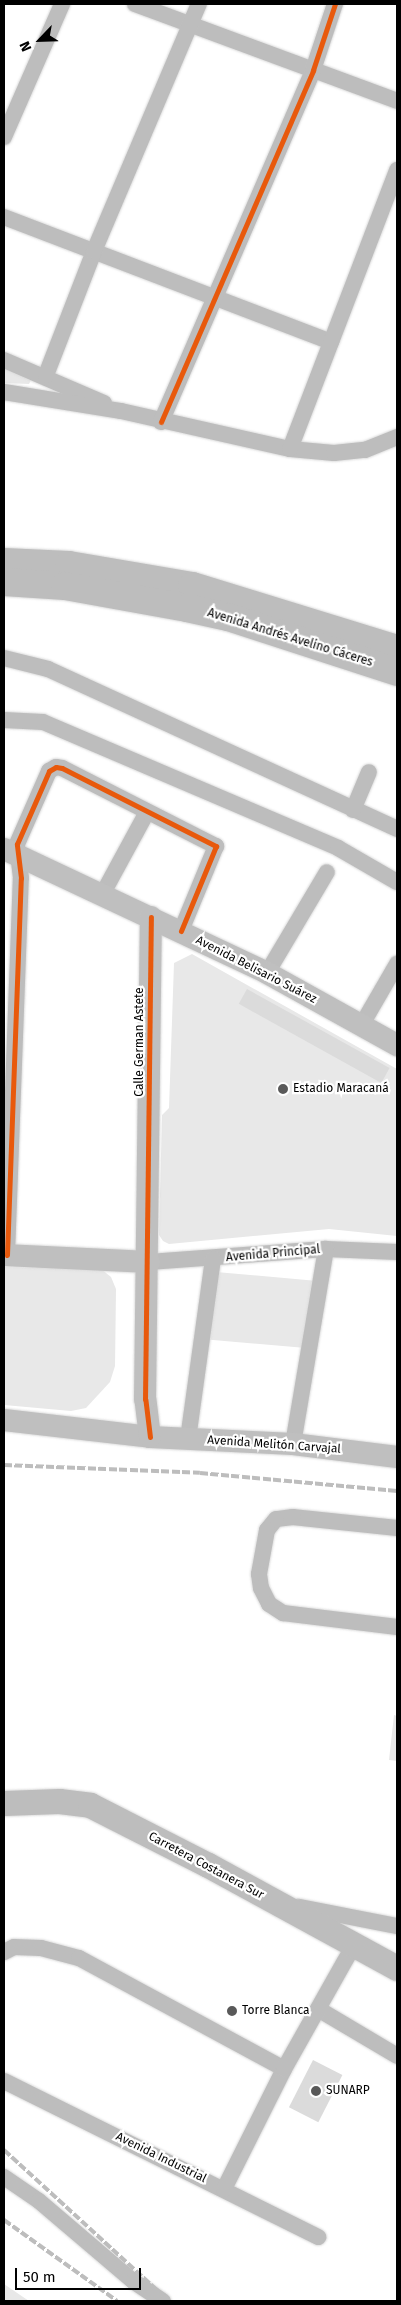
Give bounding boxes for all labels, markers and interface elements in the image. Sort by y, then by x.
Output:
north arrow [15,15,65,65]
text: N [16,39,35,54]
street label: Avenida Andrés Avelino Cáceres [206,606,374,670]
street label: Avenida Belisario Suárez [193,933,319,1007]
street label: Calle German Astete [133,987,147,1097]
place label: Estadio Maracaná [293,1082,389,1096]
marker: Estadio Maracaná [277,1083,289,1095]
street label: Avenida Principal [225,1243,321,1265]
street label: Avenida Melitón Carvajal [207,1433,341,1457]
street label: Carretera Costanera Sur [146,1829,266,1903]
place label: Torre Blanca [242,2004,310,2018]
marker: Torre Blanca [226,2005,238,2017]
place label: SUNARP [326,2084,370,2098]
marker: SUNARP [310,2085,322,2097]
street label: Avenida Industrial [113,2130,209,2186]
scale bar [18,2258,144,2290]
text: 50 m [23,2268,56,2286]

